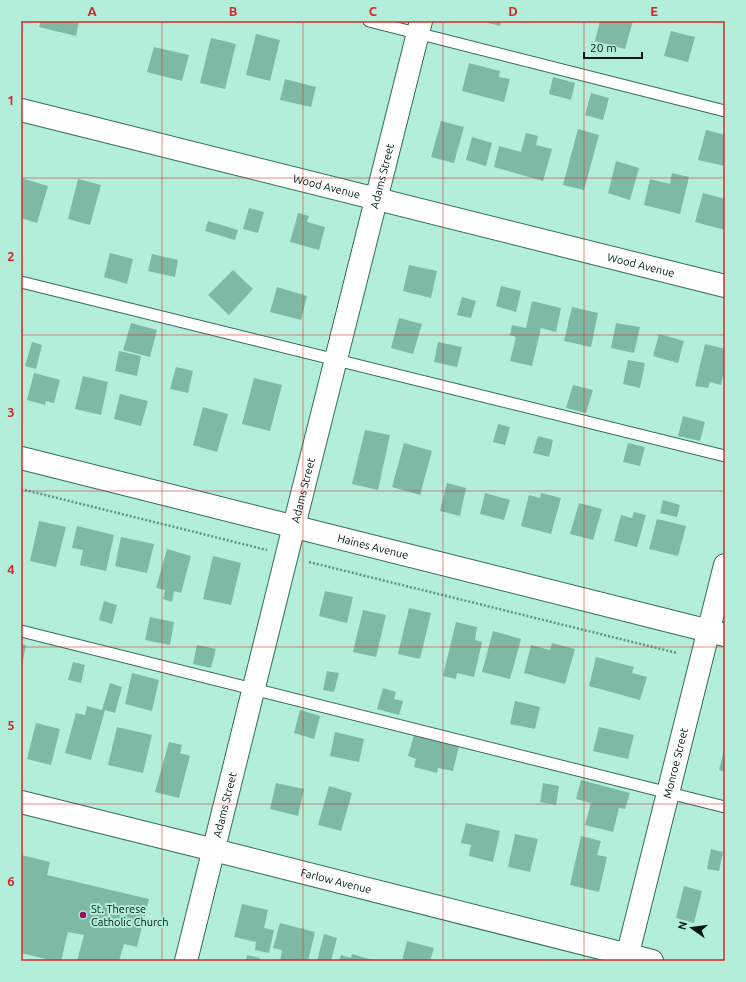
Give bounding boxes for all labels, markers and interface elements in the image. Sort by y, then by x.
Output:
text: A [87,4,97,18]
text: B [229,4,238,18]
text: C [369,4,378,18]
text: D [508,4,518,18]
text: E [650,4,658,18]
scale bar [584,34,642,60]
text: 20 m [590,41,617,54]
text: 1 [7,93,15,107]
street label: Adams Street [368,142,396,210]
street label: Wood Avenue [292,172,361,201]
text: 2 [7,249,15,263]
street label: Wood Avenue [606,251,676,279]
text: 3 [7,405,15,419]
street label: Adams Street [289,456,317,524]
street label: Haines Avenue [336,532,410,561]
text: 4 [7,562,15,576]
text: 5 [7,718,15,732]
street label: Monroe Street [661,726,690,800]
street label: Adams Street [211,770,239,839]
street label: Farlow Avenue [300,866,373,896]
text: 6 [7,874,15,888]
place label: St. Therese Catholic Church [91,903,169,928]
north arrow [672,908,712,948]
marker: St. Therese Catholic Church [78,910,88,920]
text: N [675,920,689,931]

